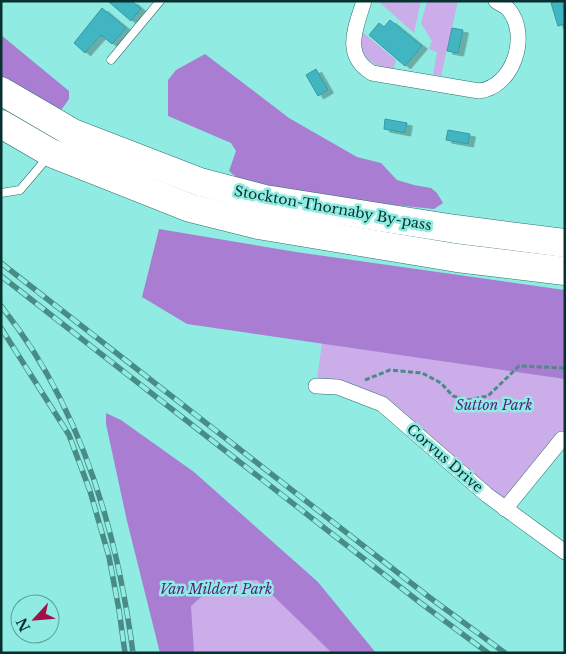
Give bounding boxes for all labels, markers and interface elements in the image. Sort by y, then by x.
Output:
street label: Stockton-Thornaby By-pass [233,182,433,234]
park label: Sutton Park [456,396,532,414]
street label: Corvus Drive [403,420,487,496]
park label: Van Mildert Park [160,580,272,598]
north arrow [10,594,60,644]
text: N [12,615,34,635]

